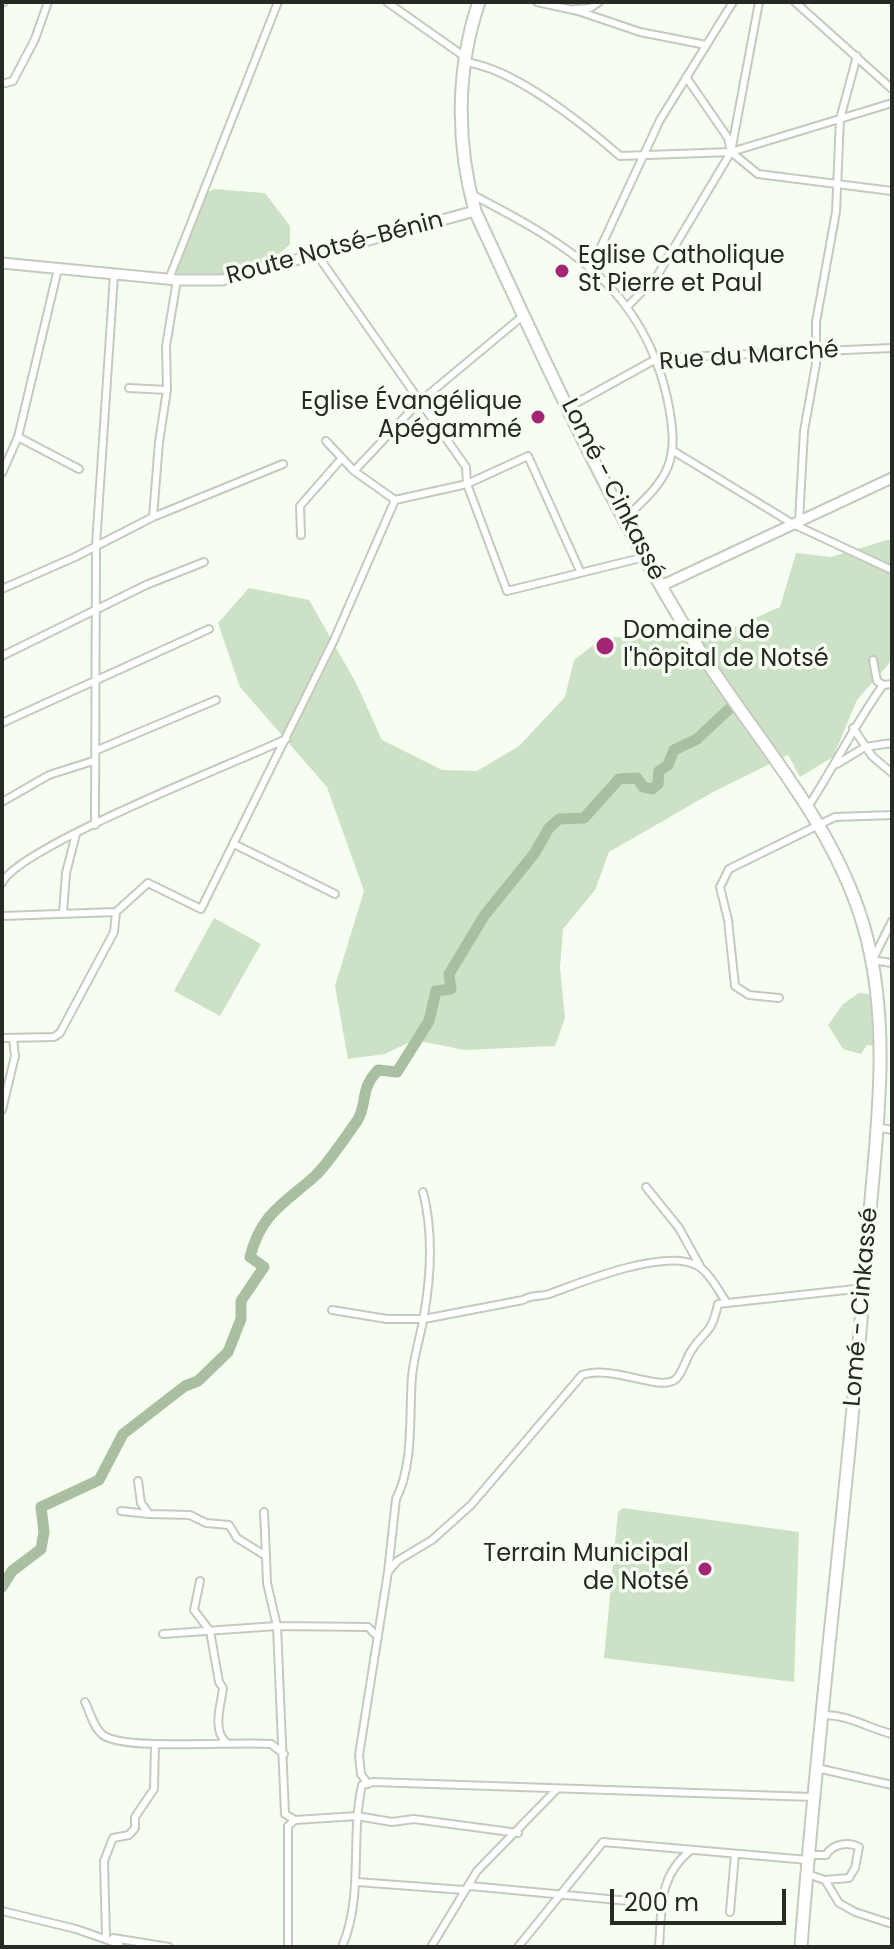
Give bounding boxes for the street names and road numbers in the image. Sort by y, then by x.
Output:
street label: Route Notsé-Bénin [223,206,447,292]
street label: Rue du Marché [658,336,840,378]
street label: Lomé - Cinkassé [554,395,670,585]
street label: Lomé - Cinkassé [839,1206,885,1408]

